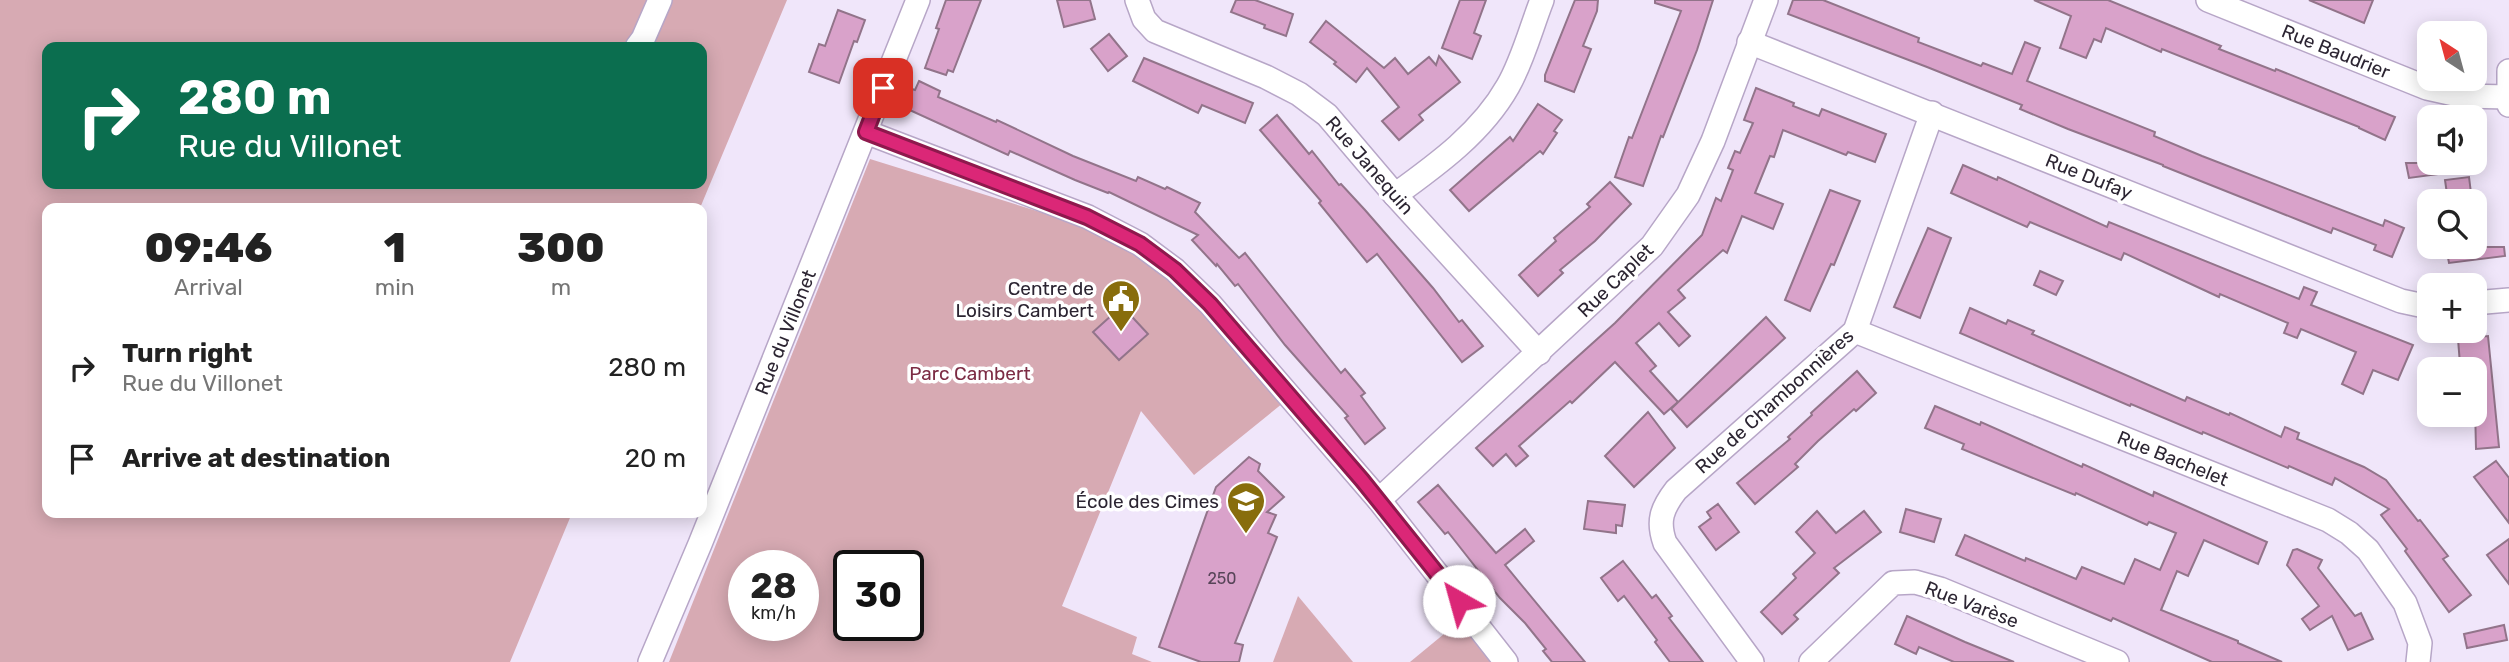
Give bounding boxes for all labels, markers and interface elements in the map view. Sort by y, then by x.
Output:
street label: Rue Baudrier [2278,19,2394,84]
north arrow [2417,21,2487,91]
map controls [2417,21,2487,427]
pin [853,58,913,118]
text: 280 m [178,68,332,126]
icon: arrive [864,69,902,107]
icon: right [63,70,154,161]
button: sound [2417,105,2487,175]
street label: Rue Janequin [1321,111,1419,219]
text: Rue du Villonet [178,127,402,165]
street label: Rue Dufay [2042,149,2136,204]
button: search [2417,189,2487,259]
text: 09:46 [144,223,272,273]
text: 1 [384,223,406,273]
text: 300 [517,223,605,273]
street label: Rue Caplet [1573,238,1658,322]
street label: Rue du Villonet [750,266,821,398]
text: Arrival [174,273,243,301]
text: min [375,273,415,301]
text: m [551,273,571,301]
button: + [2417,273,2487,343]
place label: Centre de Loisirs Cambert [956,277,1095,322]
public building icon: Centre de Loisirs Cambert [1100,278,1142,333]
street label: Rue de Chambonnières [1690,324,1858,479]
text: Turn right [122,338,252,369]
icon: right [63,349,101,387]
text: 280 m [608,352,686,383]
button: − [2417,357,2487,427]
park label: Parc Cambert [909,362,1031,385]
text: Rue du Villonet [122,369,283,397]
street label: Rue Bachelet [2114,426,2232,491]
icon: arrive [63,440,101,478]
text: Arrive at destination [122,443,390,474]
text: 20 m [625,443,686,474]
school or university icon: École des Cimes [1225,480,1267,535]
place label: École des Cimes [1076,490,1219,513]
speed limit sign: 30 [833,550,924,641]
position arrow [1422,564,1496,638]
text: 28 [750,565,797,607]
house number: 250 [1207,569,1237,588]
street label: Rue Varèse [1922,576,2022,633]
text: km/h [751,602,796,624]

